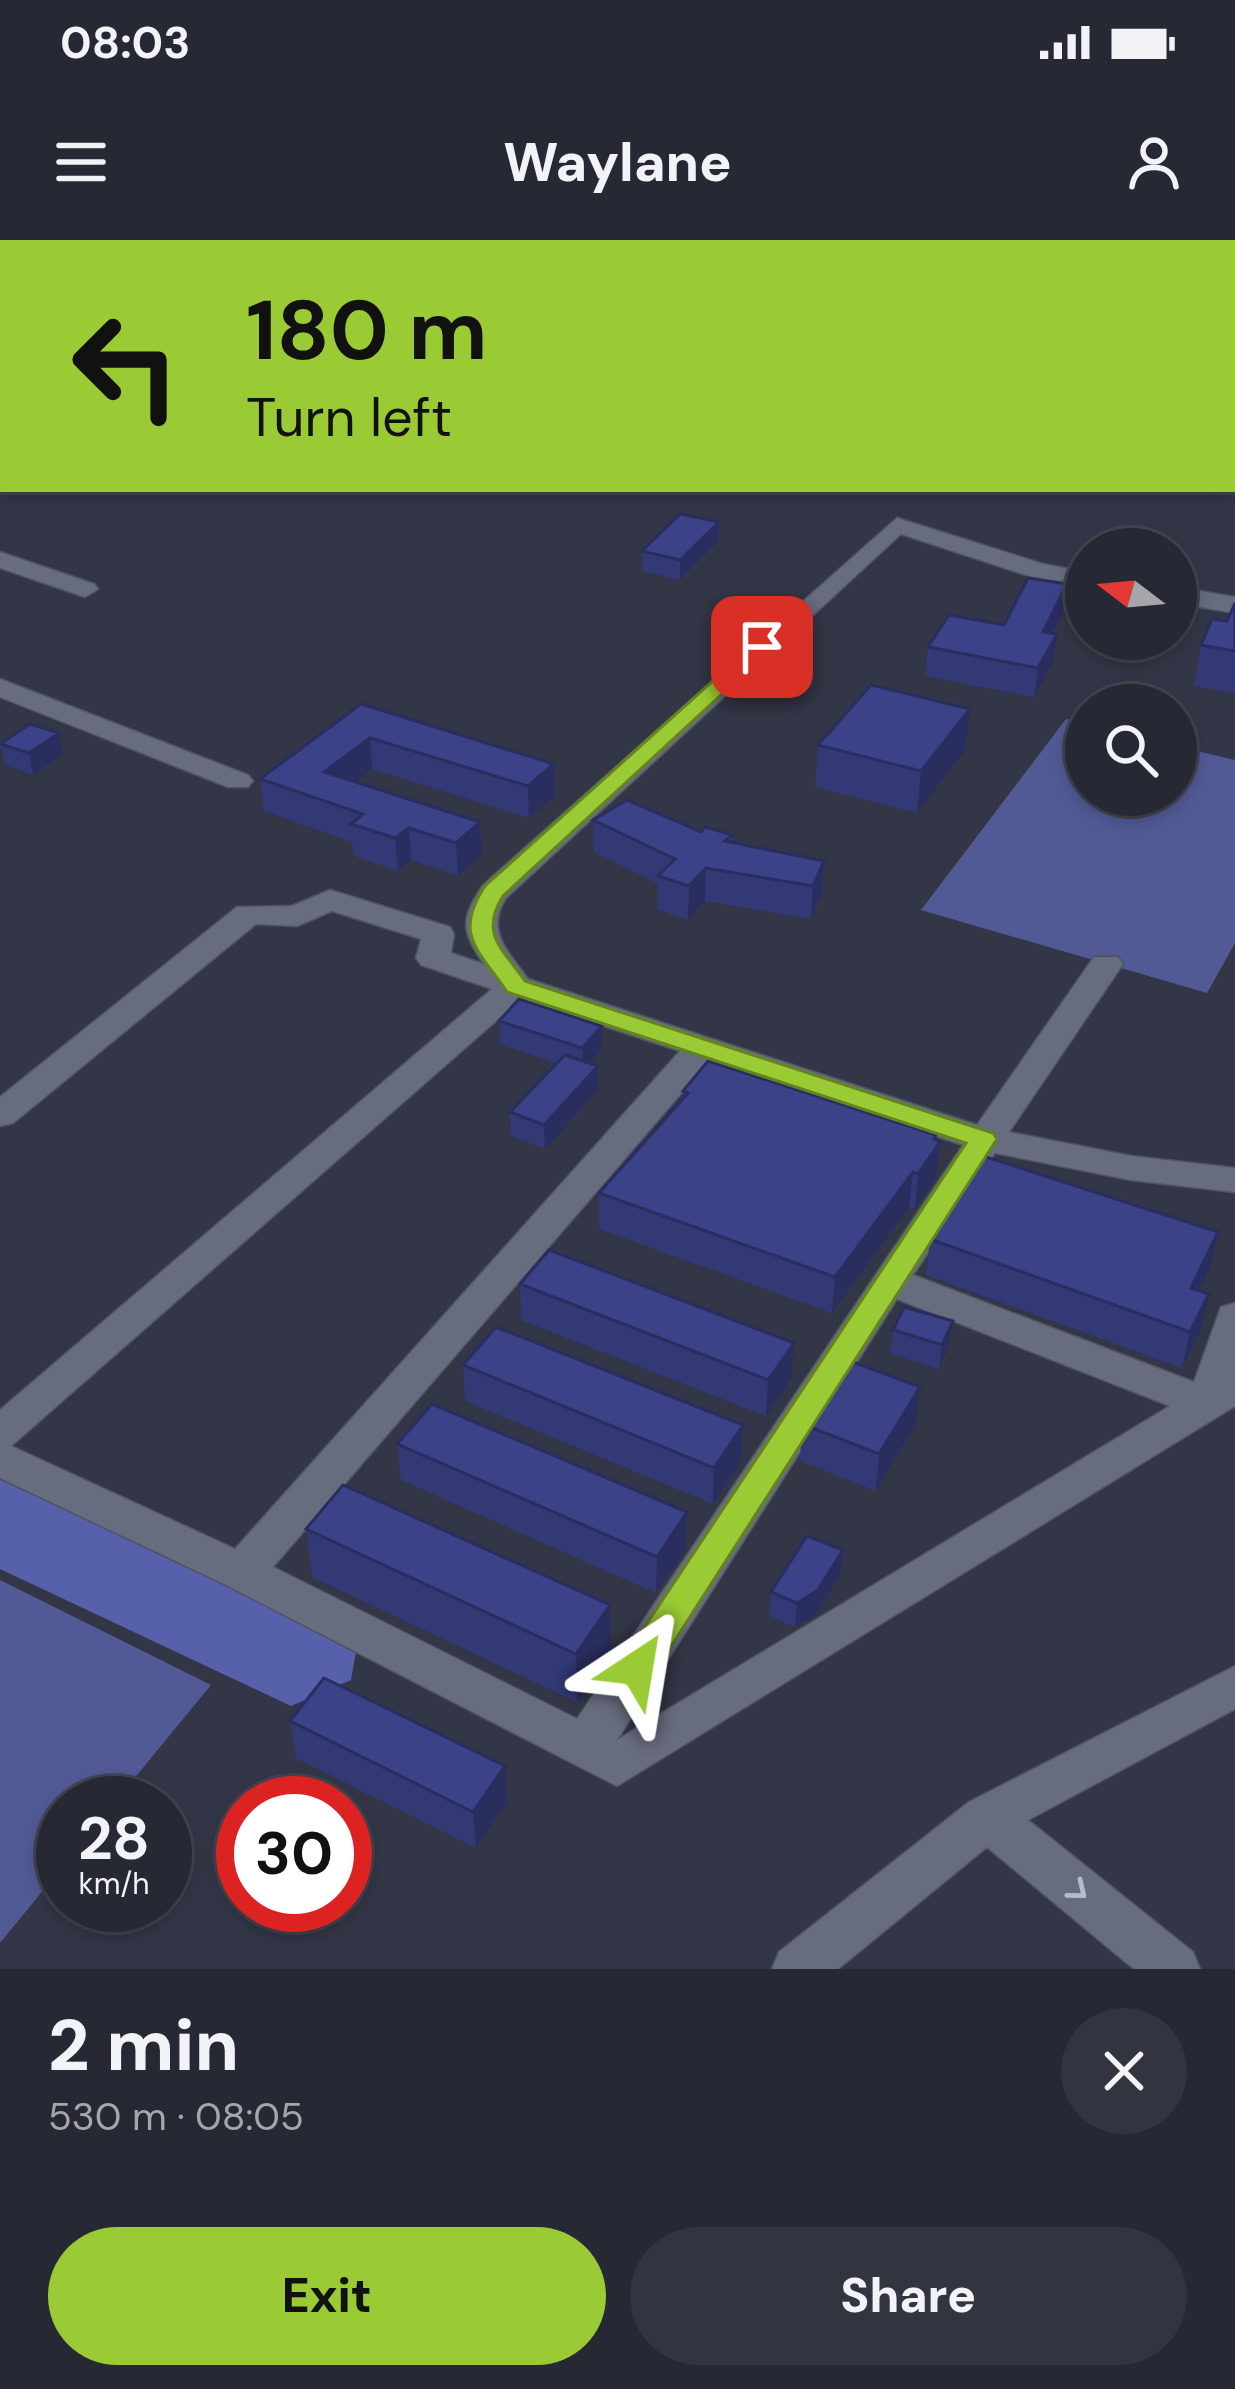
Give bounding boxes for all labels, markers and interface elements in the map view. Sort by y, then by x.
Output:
text: 08:03 [60,13,190,72]
text: Waylane [503,127,732,198]
icon: menu [48,129,114,195]
icon: person [1121,129,1187,195]
text: 180 m [246,276,488,385]
icon: left [48,288,204,444]
text: Turn left [246,382,452,453]
north arrow [1065,528,1197,660]
map controls [1065,528,1197,816]
pin [711,596,813,698]
icon: arrive [729,614,795,680]
button: search [1065,684,1197,816]
position arrow [574,1605,700,1731]
speed limit sign: 30 [216,1776,372,1932]
text: 28 [78,1799,150,1878]
text: km/h [79,1864,149,1903]
one-way arrow [1064,1877,1086,1898]
text: 2 min [48,1999,239,2092]
button: close [1061,2008,1187,2134]
text: 530 m · 08:05 [48,2091,304,2142]
button: Exit [48,2227,606,2365]
button: Share [630,2227,1187,2365]

